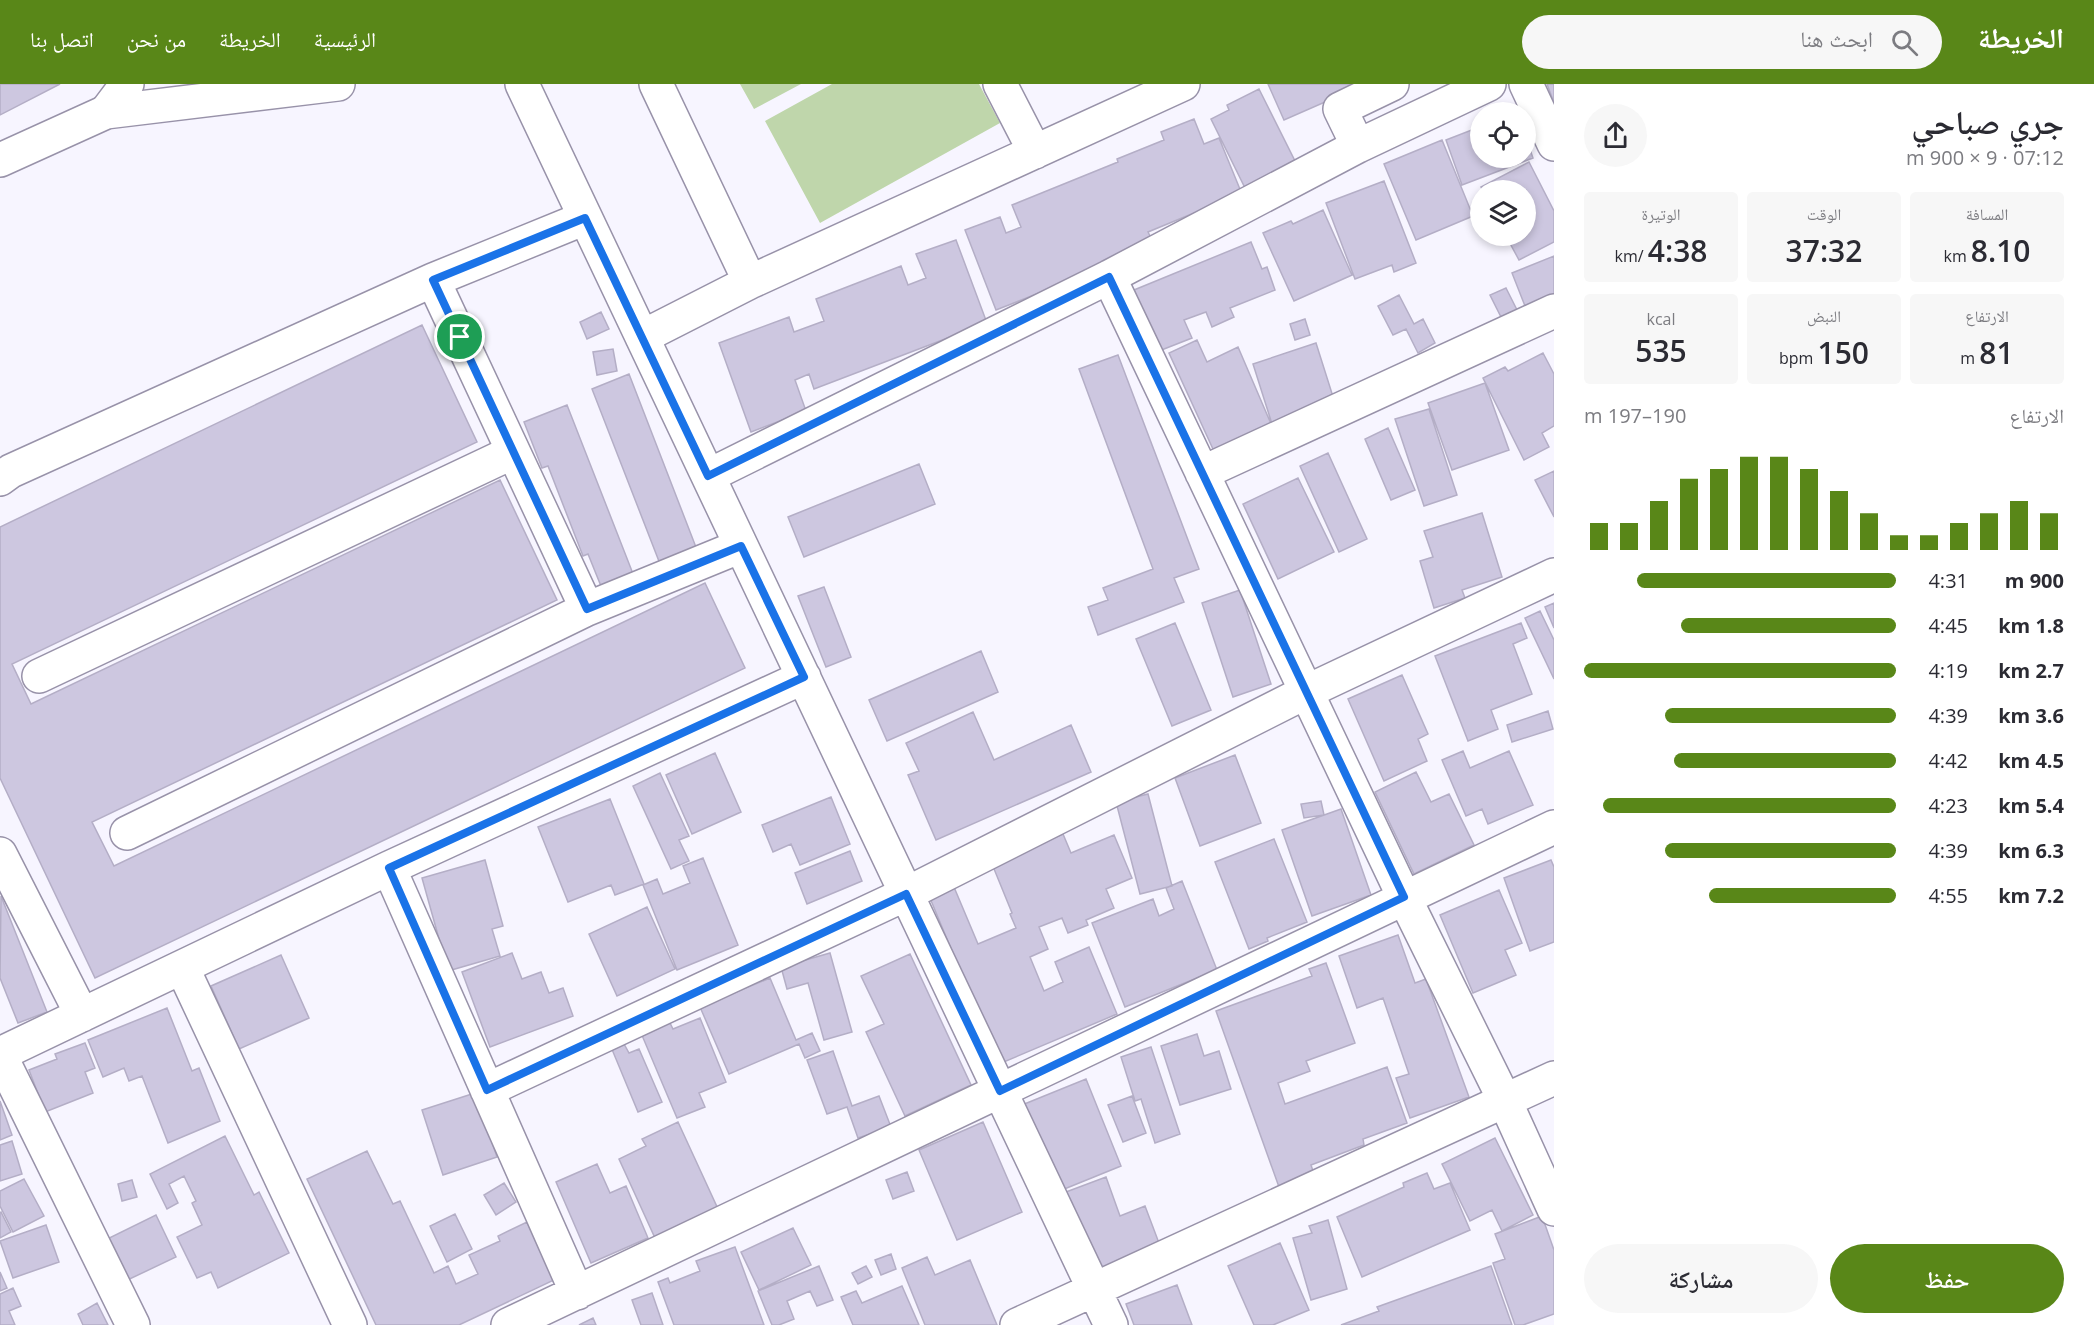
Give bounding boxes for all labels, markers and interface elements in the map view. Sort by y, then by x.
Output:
search box [1522,15,1942,69]
text: الخريطة [1978,18,2064,56]
text: ابحث هنا [1800,23,1873,53]
text: اتصل بنا [30,25,94,53]
text: من نحن [127,25,186,53]
text: الخريطة [219,25,281,53]
text: الرئيسية [314,25,376,53]
icon: search [1888,26,1921,59]
text: جري صباحي [1911,99,2064,144]
map controls [1470,102,1536,246]
button: locate [1470,102,1536,168]
button: share [1584,104,1647,167]
text: 07:12 · 9 × 900 m [1906,144,2064,171]
button: layers [1470,180,1536,246]
text: الوتيرة [1642,203,1680,225]
text: الوقت [1807,203,1841,225]
text: المسافة [1966,203,2008,225]
text: 4:38 [1648,230,1707,271]
text: 37:32 [1786,230,1862,271]
text: 8.10 [1971,230,2031,271]
text: /km [1615,245,1648,267]
text: km [1943,245,1971,267]
text: النبض [1807,305,1841,327]
text: الارتفاع [1965,305,2009,327]
text: kcal [1647,308,1676,330]
pin [434,311,485,362]
icon: arrive [443,320,476,353]
text: 535 [1635,330,1687,371]
text: 150 [1818,332,1869,373]
text: 81 [1979,332,2014,373]
text: bpm [1779,347,1818,369]
text: m [1960,347,1979,369]
text: 190–197 m [1584,402,1686,429]
text: الارتفاع [2009,402,2064,429]
text: 4:31 [1928,567,1968,594]
text: 900 m [2005,567,2064,594]
text: 4:45 [1928,612,1968,639]
text: 1.8 km [1998,612,2064,639]
text: 4:19 [1928,657,1968,684]
text: 2.7 km [1998,657,2064,684]
text: 4:39 [1928,702,1968,729]
text: 3.6 km [1998,702,2064,729]
text: 4:42 [1928,747,1968,774]
text: 4.5 km [1998,747,2064,774]
text: 4:23 [1928,792,1968,819]
text: 5.4 km [1998,792,2064,819]
text: 4:39 [1928,837,1968,864]
text: 6.3 km [1998,837,2064,864]
text: 4:55 [1928,882,1968,909]
text: 7.2 km [1998,882,2064,909]
button: مشاركة [1584,1244,1818,1313]
button: حفظ [1830,1244,2064,1313]

